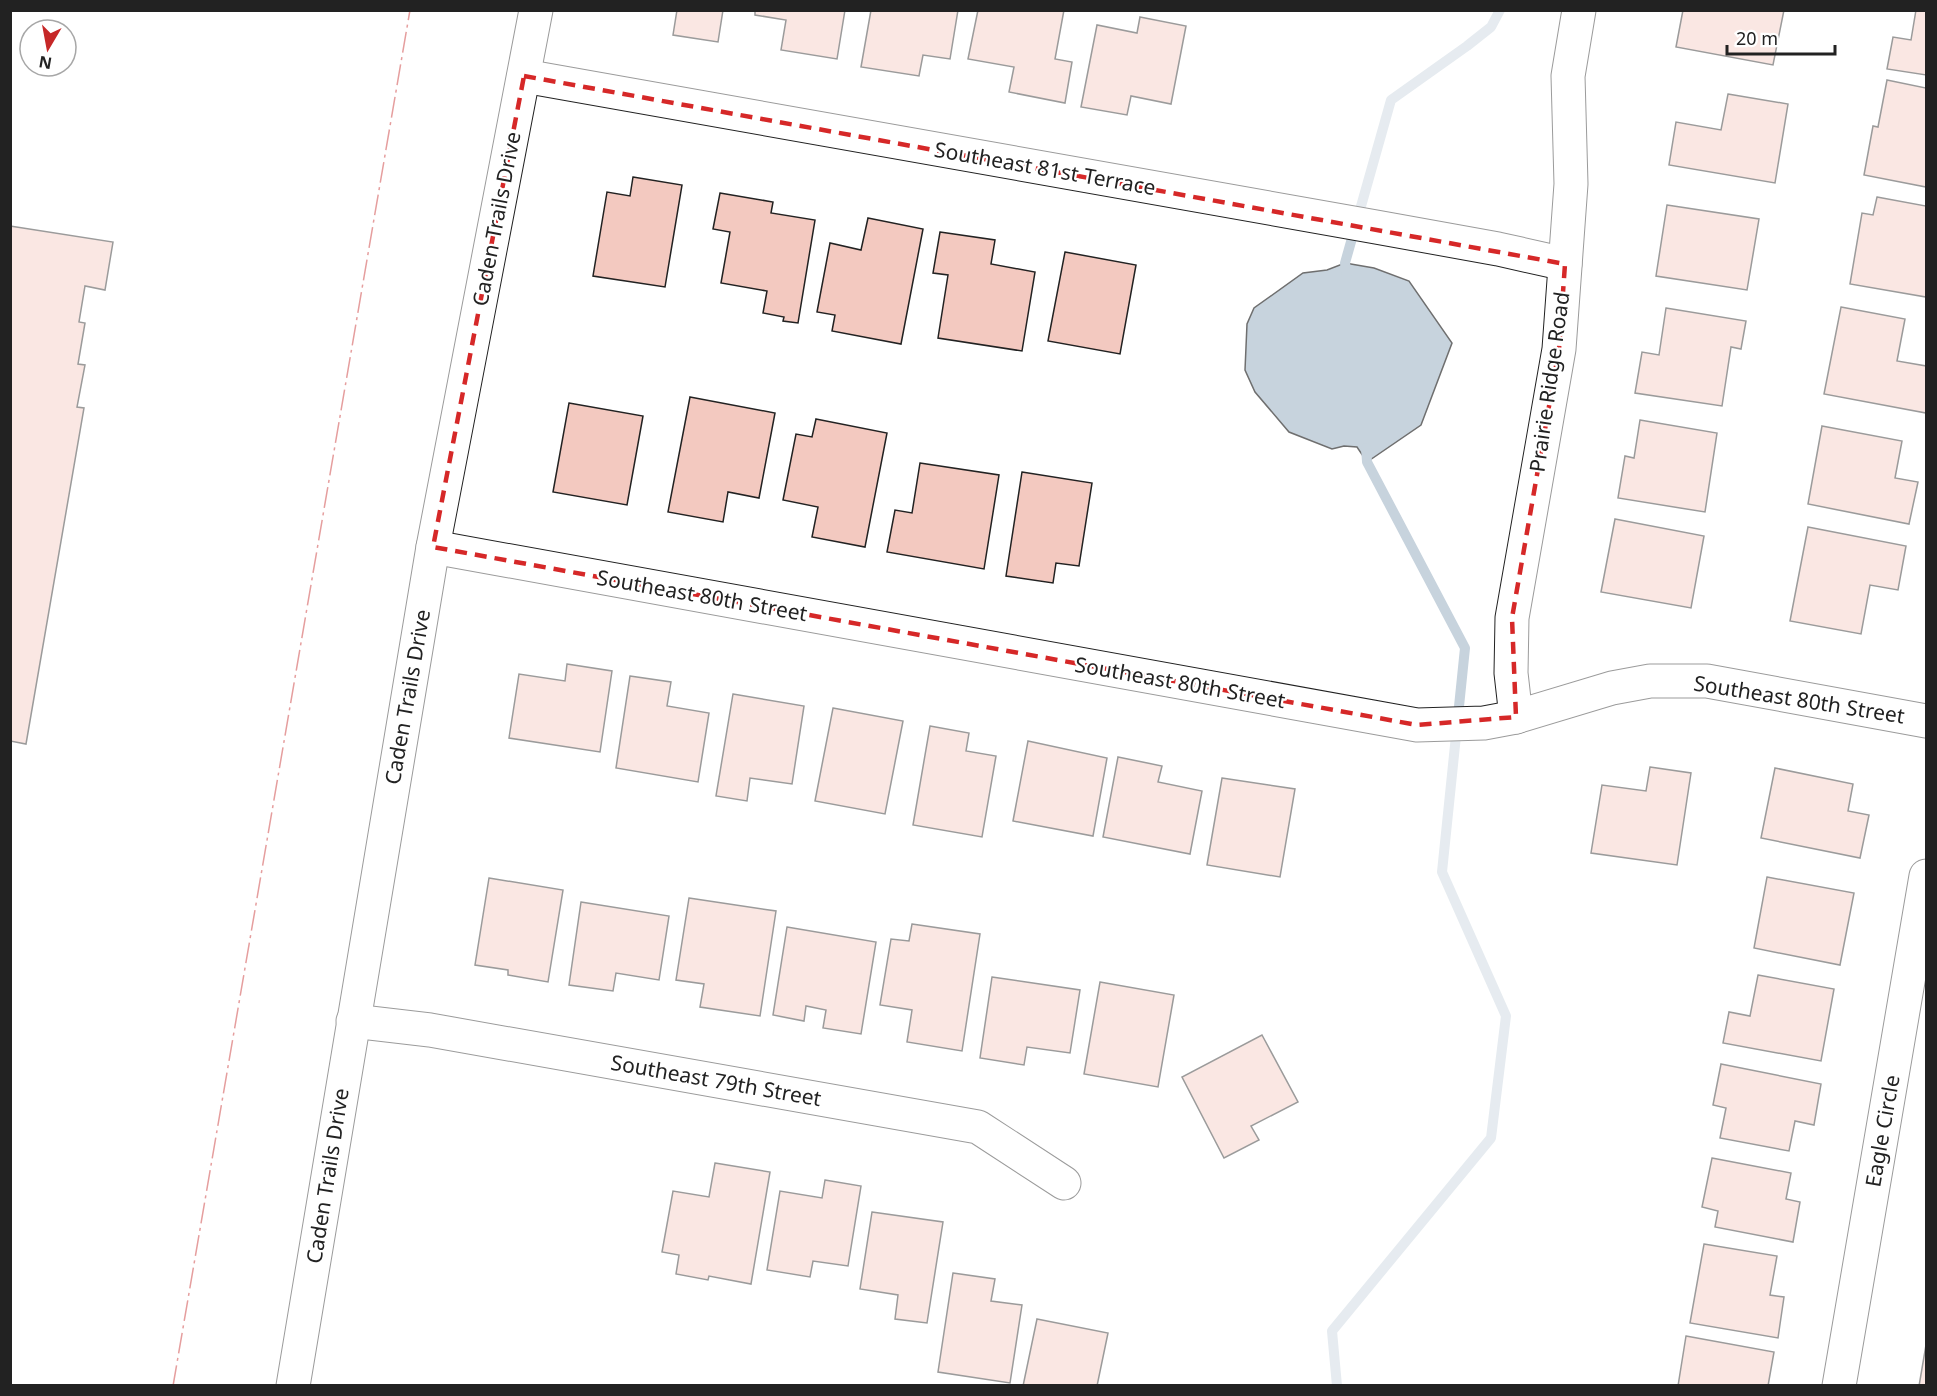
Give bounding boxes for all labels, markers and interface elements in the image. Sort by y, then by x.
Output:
north arrow [18,18,78,78]
scale bar [1727,18,1835,56]
text: 20 m [1736,26,1778,50]
text: N [37,51,54,75]
street label: Caden Trails Drive [465,129,527,308]
street label: Southeast 81st Terrace [932,135,1158,201]
street label: Prairie Ridge Road [1523,290,1576,474]
street label: Southeast 80th Street [595,563,810,627]
street label: Caden Trails Drive [378,607,436,787]
street label: Southeast 80th Street [1073,650,1288,714]
street label: Southeast 80th Street [1692,669,1907,730]
street label: Southeast 79th Street [609,1048,824,1112]
street label: Eagle Circle [1858,1073,1906,1189]
street label: Caden Trails Drive [299,1086,355,1266]

